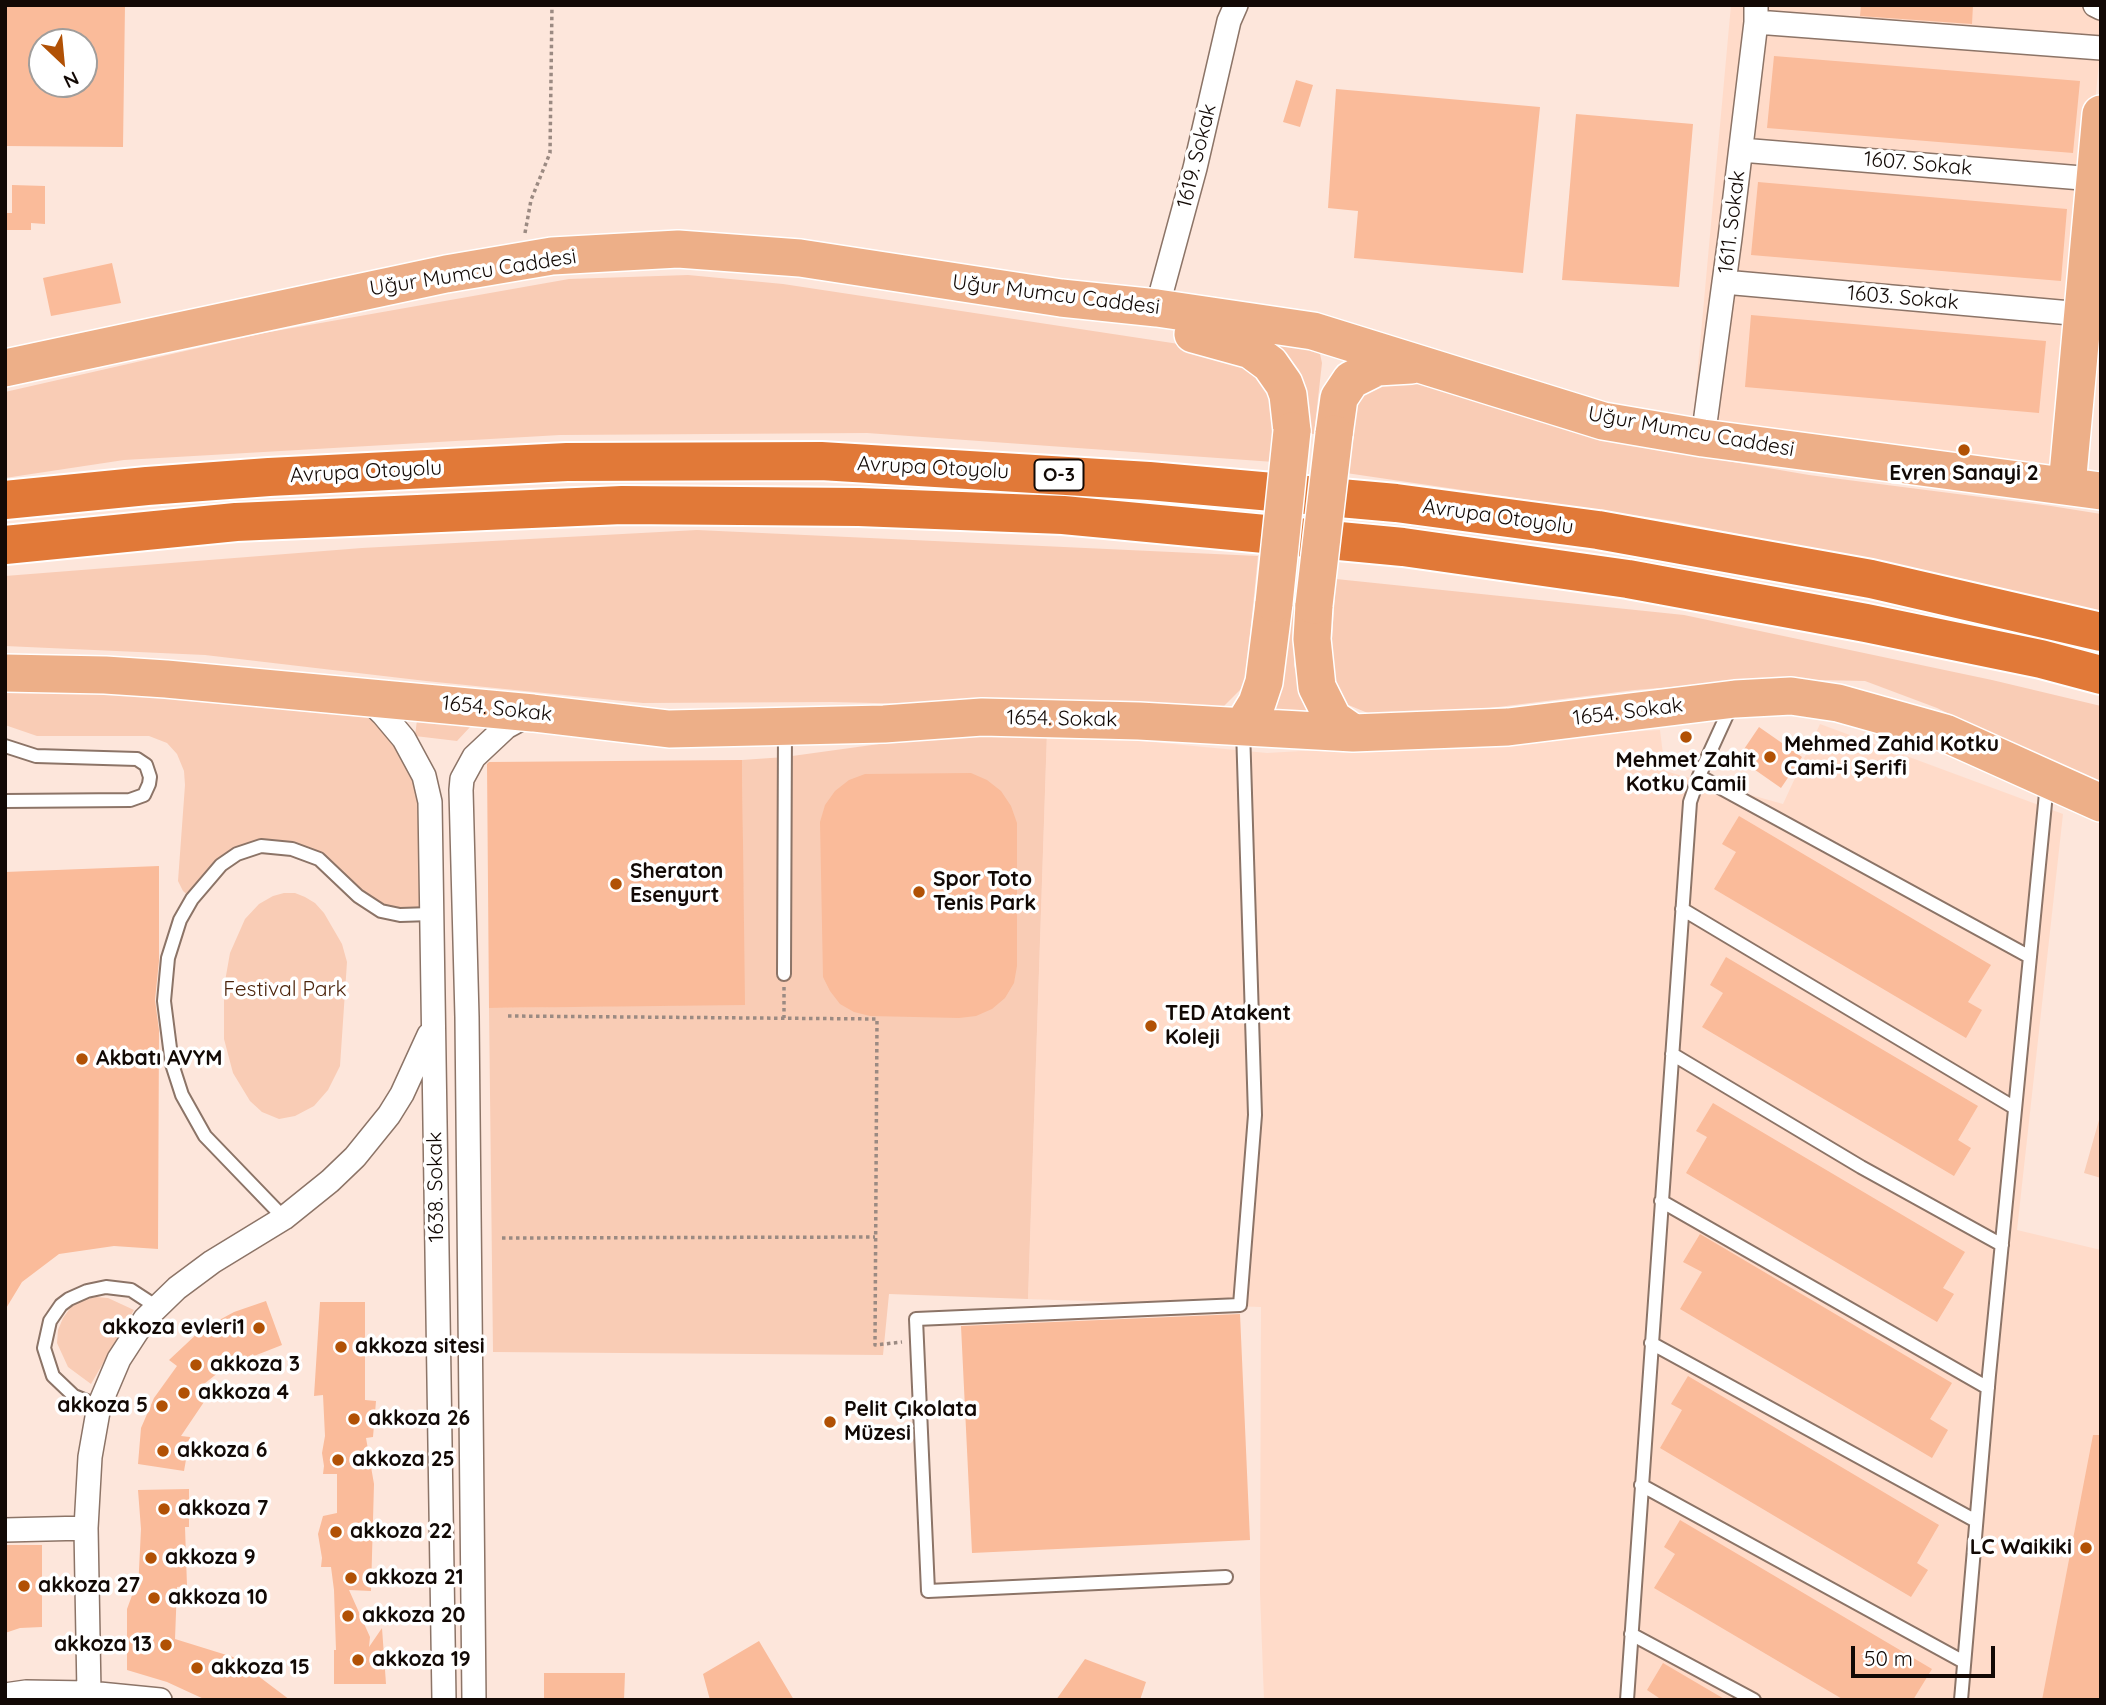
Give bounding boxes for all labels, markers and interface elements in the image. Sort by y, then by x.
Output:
north arrow [28,28,98,98]
text: N [60,66,83,94]
street label: 1619. Sokak [1172,101,1222,211]
street label: 1607. Sokak [1863,147,1973,181]
street label: 1611. Sokak [1713,169,1751,275]
street label: Uğur Mumcu Caddesi [368,244,578,302]
street label: Uğur Mumcu Caddesi [951,270,1161,320]
street label: 1603. Sokak [1846,281,1960,315]
street label: Uğur Mumcu Caddesi [1586,401,1796,463]
marker: Evren Sanayi 2 [1956,442,1972,458]
street label: Avrupa Otoyolu [856,451,1010,485]
street label: Avrupa Otoyolu [289,455,443,489]
road number: O-3 [1034,460,1084,490]
place label: Evren Sanayi 2 [1889,461,2039,487]
street label: Avrupa Otoyolu [1421,494,1575,540]
street label: 1654. Sokak [441,691,553,727]
street label: 1654. Sokak [1572,693,1684,731]
street label: 1654. Sokak [1006,705,1118,733]
marker: Mehmet Zahit Kotku Camii [1678,729,1694,745]
place label: Mehmed Zahid Kotku Cami-i Şerifi [1784,732,1999,782]
place label: Mehmet Zahit Kotku Camii [1616,748,1756,798]
marker: Mehmed Zahid Kotku Cami-i Şerifi [1762,749,1778,765]
place label: Sheraton Esenyurt [630,859,723,909]
place label: Spor Toto Tenis Park [933,867,1036,917]
marker: Sheraton Esenyurt [608,876,624,892]
marker: Spor Toto Tenis Park [911,884,927,900]
park label: Festival Park [223,977,347,1003]
place label: TED Atakent Koleji [1165,1001,1291,1051]
marker: TED Atakent Koleji [1143,1018,1159,1034]
place label: Akbatı AVYM [96,1046,223,1072]
marker: Akbatı AVYM [74,1051,90,1067]
street label: 1638. Sokak [422,1132,450,1242]
place label: akkoza evleri1 [102,1315,245,1341]
marker: akkoza evleri1 [251,1320,267,1336]
place label: akkoza sitesi [355,1334,485,1360]
marker: akkoza sitesi [333,1339,349,1355]
place label: akkoza 3 [210,1352,300,1378]
marker: akkoza 3 [188,1357,204,1373]
place label: akkoza 4 [198,1380,289,1406]
marker: akkoza 4 [176,1385,192,1401]
place label: akkoza 5 [57,1393,148,1419]
place label: Pelit Çıkolata Müzesi [844,1397,977,1447]
marker: akkoza 5 [154,1398,170,1414]
place label: akkoza 26 [368,1406,470,1432]
marker: akkoza 26 [346,1411,362,1427]
marker: Pelit Çıkolata Müzesi [822,1414,838,1430]
place label: akkoza 6 [177,1438,267,1464]
marker: akkoza 6 [155,1443,171,1459]
place label: akkoza 25 [352,1447,455,1473]
marker: akkoza 25 [330,1452,346,1468]
place label: akkoza 7 [178,1496,268,1522]
marker: akkoza 7 [156,1501,172,1517]
place label: akkoza 22 [350,1519,453,1545]
marker: akkoza 22 [328,1524,344,1540]
place label: LC Waikiki [1970,1535,2072,1561]
marker: LC Waikiki [2078,1540,2094,1556]
place label: akkoza 9 [165,1545,256,1571]
marker: akkoza 9 [143,1550,159,1566]
place label: akkoza 21 [365,1565,464,1591]
marker: akkoza 21 [343,1570,359,1586]
place label: akkoza 27 [38,1573,140,1599]
marker: akkoza 27 [16,1578,32,1594]
place label: akkoza 10 [168,1585,268,1611]
marker: akkoza 10 [146,1590,162,1606]
place label: akkoza 20 [362,1603,465,1629]
marker: akkoza 20 [340,1608,356,1624]
place label: akkoza 13 [54,1632,152,1658]
scale bar [1854,1632,1997,1676]
marker: akkoza 13 [158,1637,174,1653]
text: 50 m [1864,1645,1913,1671]
place label: akkoza 19 [372,1647,471,1673]
marker: akkoza 19 [350,1652,366,1668]
place label: akkoza 15 [211,1655,310,1681]
marker: akkoza 15 [189,1660,205,1676]

